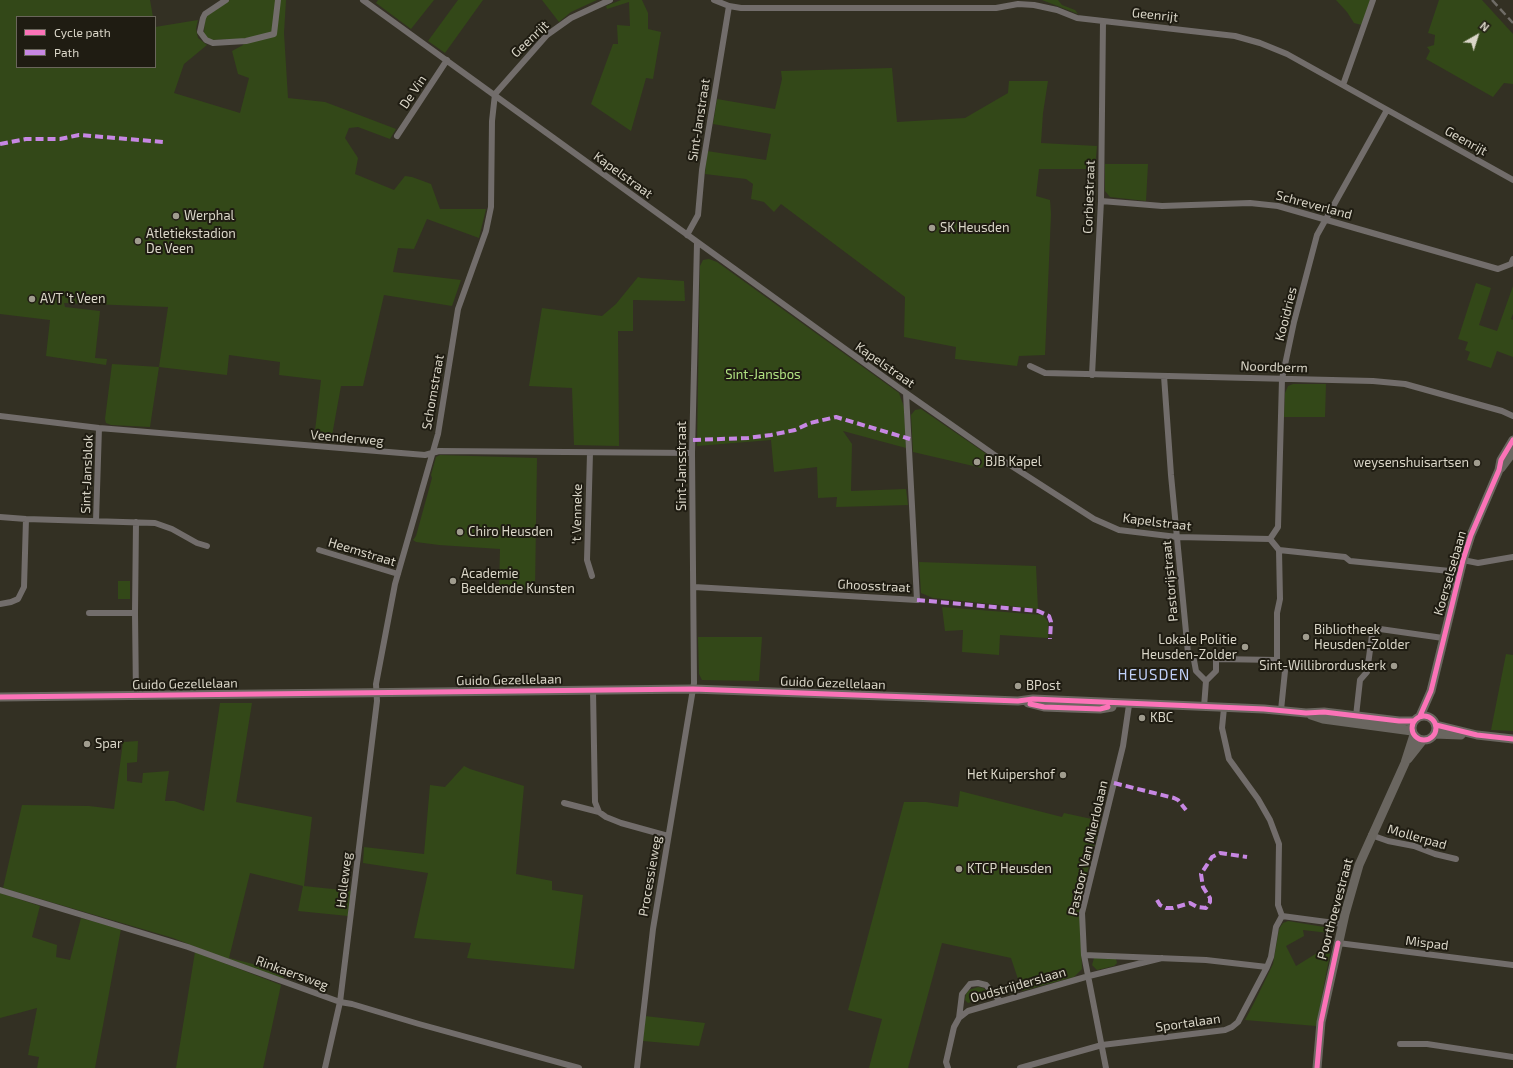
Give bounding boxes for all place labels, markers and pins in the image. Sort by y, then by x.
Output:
place label: Werphal [184,208,234,224]
marker: Werphal [171,211,181,221]
place label: SK Heusden [940,220,1010,236]
marker: SK Heusden [927,223,937,233]
place label: Atletiekstadion De Veen [146,226,236,257]
marker: Atletiekstadion De Veen [133,236,143,246]
place label: AVT 't Veen [40,291,106,307]
marker: AVT 't Veen [27,294,37,304]
place label: BJB Kapel [985,454,1042,470]
place label: weysenshuisartsen [1354,455,1469,471]
marker: BJB Kapel [972,457,982,467]
marker: weysenshuisartsen [1472,458,1482,468]
place label: Chiro Heusden [468,524,553,540]
marker: Chiro Heusden [455,527,465,537]
place label: Academie Beeldende Kunsten [461,566,575,597]
marker: Academie Beeldende Kunsten [448,576,458,586]
place label: Bibliotheek Heusden-Zolder [1314,622,1410,653]
place label: Lokale Politie Heusden-Zolder [1141,632,1237,663]
marker: Bibliotheek Heusden-Zolder [1301,632,1311,642]
marker: Lokale Politie Heusden-Zolder [1240,642,1250,652]
place label: Sint-Willibrorduskerk [1259,658,1386,674]
marker: Sint-Willibrorduskerk [1389,661,1399,671]
place label: BPost [1026,678,1061,694]
marker: BPost [1013,681,1023,691]
place label: KBC [1150,710,1173,726]
marker: KBC [1137,713,1147,723]
place label: Spar [95,736,122,752]
marker: Spar [82,739,92,749]
place label: Het Kuipershof [967,767,1055,783]
marker: Het Kuipershof [1058,770,1068,780]
place label: KTCP Heusden [967,861,1052,877]
marker: KTCP Heusden [954,864,964,874]

